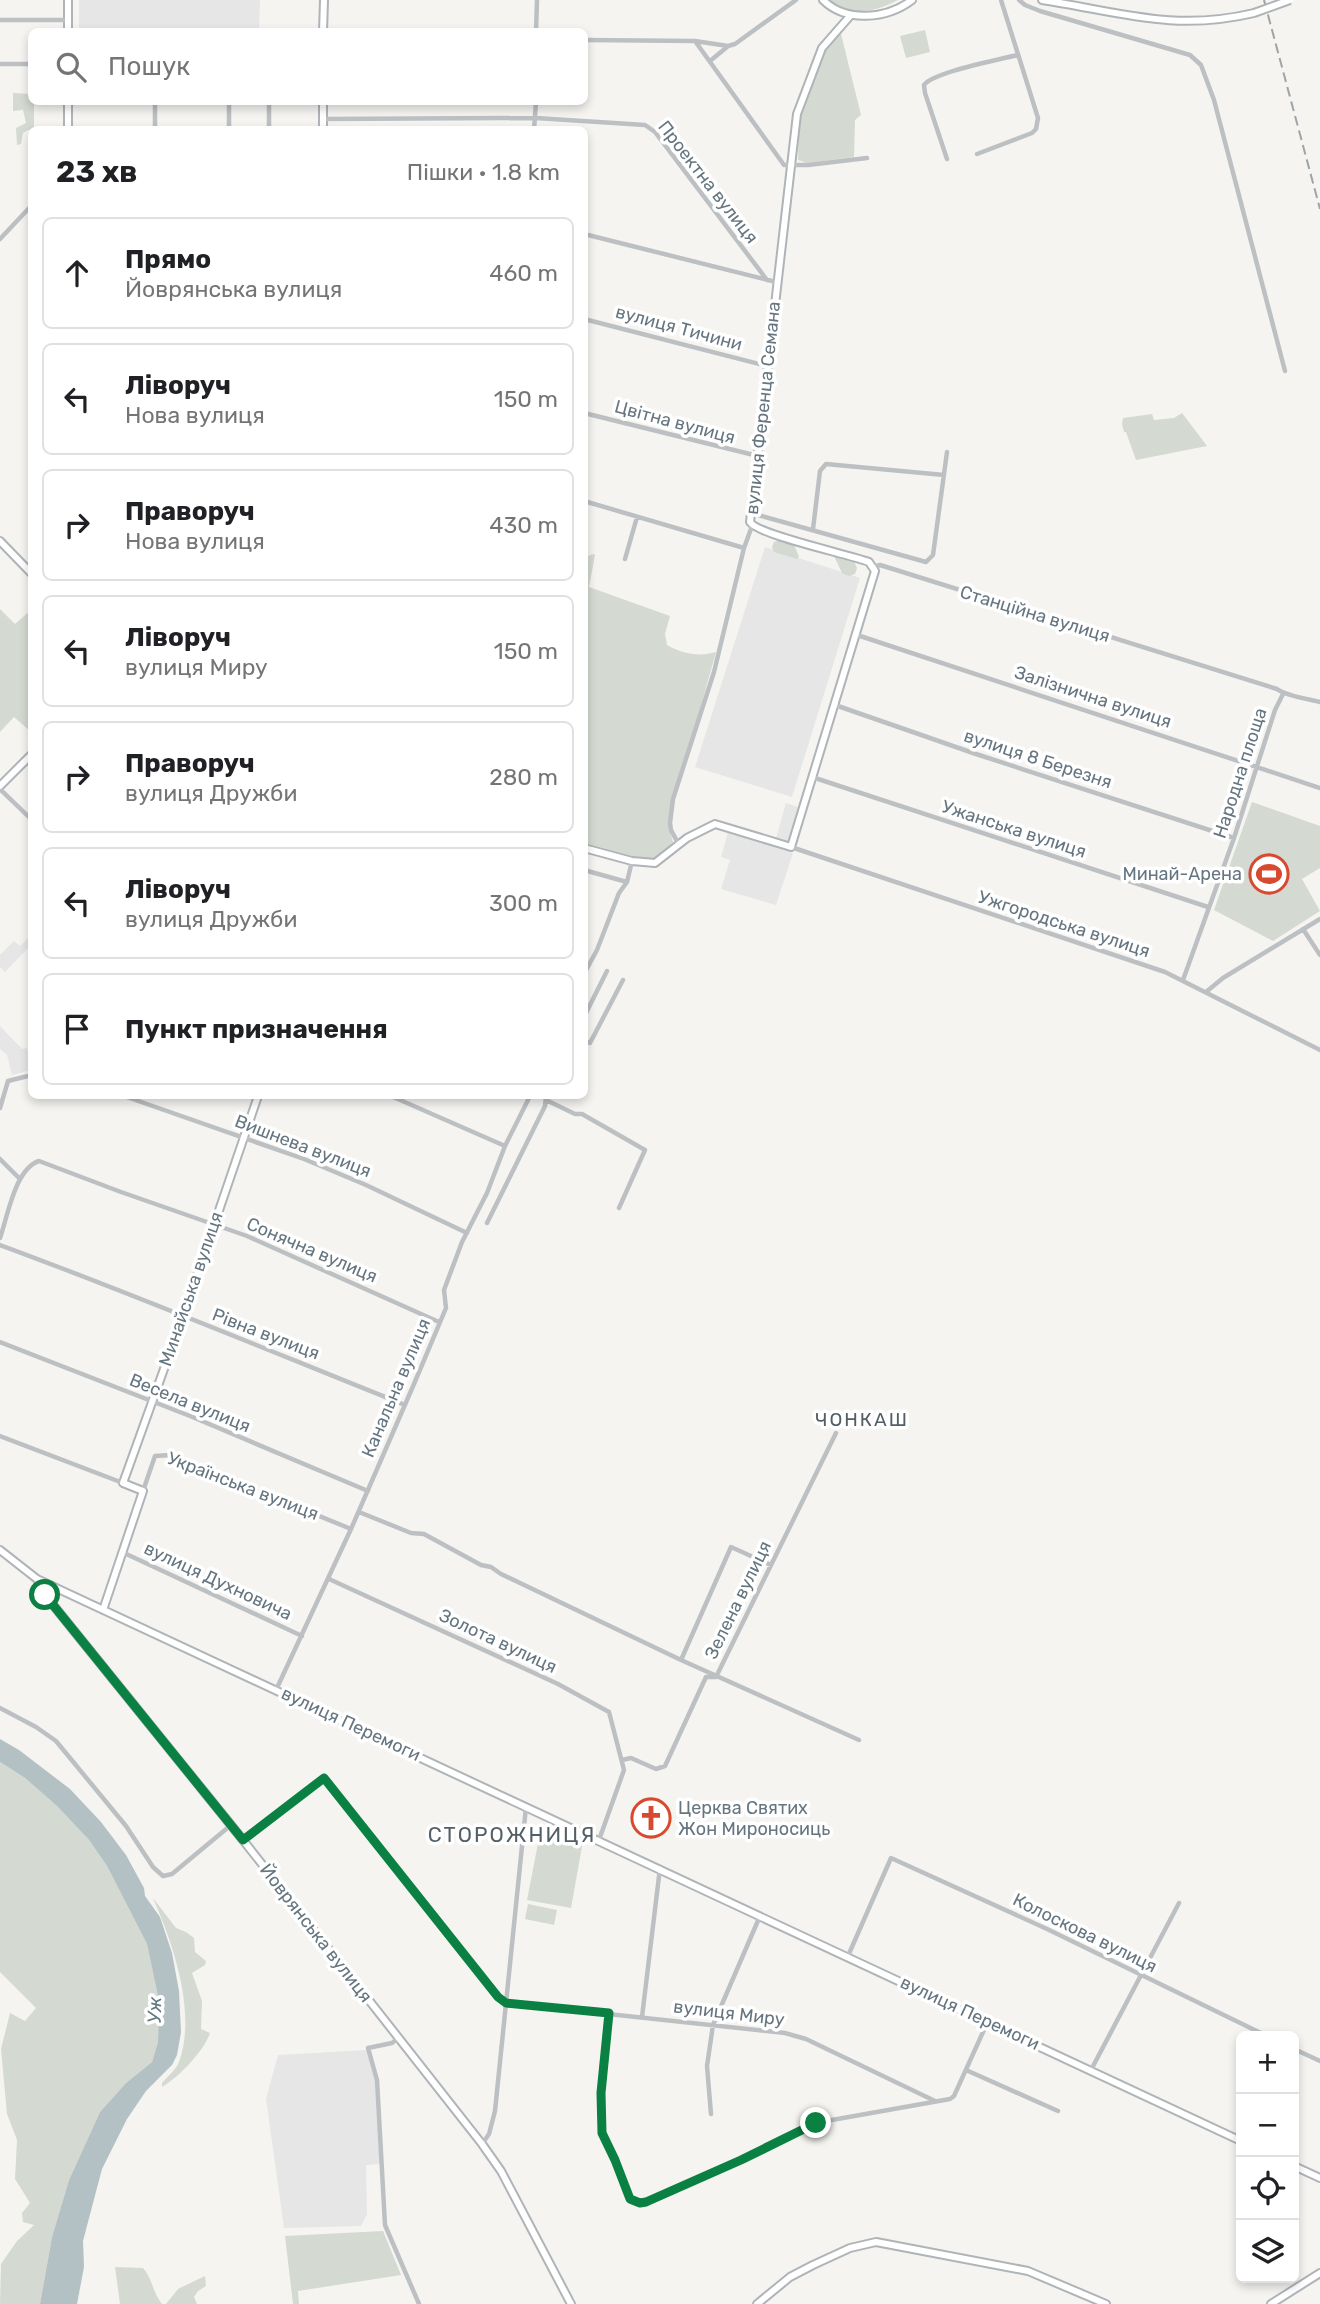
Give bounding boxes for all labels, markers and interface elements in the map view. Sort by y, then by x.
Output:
search box [28,28,588,105]
icon: search [52,48,90,86]
text: Пошук [108,51,190,82]
street label: Проектна вулиця [653,116,763,248]
text: 23 хв [56,154,137,190]
text: Пішки · 1.8 km [407,158,560,186]
text: Прямо [125,244,211,275]
icon: ahead [58,254,96,292]
text: 460 m [489,259,558,287]
text: Йоврянська вулиця [125,275,342,303]
street label: вулиця Ференца Семана [741,300,785,516]
street label: вулиця Тичини [613,301,745,355]
text: Ліворуч [125,370,231,401]
icon: left [58,380,96,418]
text: 150 m [494,385,558,413]
street label: Цвітна вулиця [612,395,738,449]
text: Нова вулиця [125,401,265,429]
text: Праворуч [125,496,255,527]
icon: right [58,506,96,544]
text: 430 m [489,511,558,539]
text: Нова вулиця [125,527,265,555]
street label: Станційна вулиця [957,581,1113,647]
text: Ліворуч [125,622,231,653]
icon: left [58,632,96,670]
text: 150 m [494,637,558,665]
text: вулиця Миру [125,653,268,681]
street label: Залізнична вулиця [1012,661,1174,733]
street label: Народна площа [1209,705,1271,841]
street label: вулиця 8 Березня [961,725,1115,793]
text: Праворуч [125,748,255,779]
icon: right [58,758,96,796]
text: 280 m [489,763,558,791]
text: вулиця Дружби [125,779,297,807]
street label: Ужанська вулиця [939,795,1089,863]
sports icon: Минай-Арена [1248,853,1290,895]
place label: Минай-Арена [1122,863,1242,885]
text: Ліворуч [125,874,231,905]
icon: left [58,884,96,922]
street label: Ужгородська вулиця [975,886,1153,962]
text: 300 m [489,889,558,917]
text: вулиця Дружби [125,905,297,933]
icon: arrive [58,1010,96,1048]
text: Пункт призначення [125,1014,388,1045]
street label: Вишнева вулиця [232,1110,374,1182]
street label: Минайська вулиця [154,1209,228,1369]
street label: Сонячна вулиця [243,1213,381,1287]
street label: Рівна вулиця [209,1303,323,1365]
street label: Канальна вулиця [357,1315,435,1461]
street label: Весела вулиця [126,1369,254,1437]
district label: ЧОНКАШ [815,1408,909,1431]
street label: Українська вулиця [164,1447,322,1525]
street label: вулиця Духновича [141,1537,295,1625]
street label: Зелена вулиця [700,1537,776,1663]
route start [29,1579,60,1610]
street label: Золота вулиця [436,1604,560,1678]
street label: вулиця Перемоги [278,1682,424,1766]
church icon: Церква Святих Жон Мироносиць [630,1797,672,1839]
place label: Церква Святих Жон Мироносиць [678,1797,830,1840]
district label: СТОРОЖНИЦЯ [428,1822,596,1847]
street label: Йоврянська вулиця [255,1859,377,2007]
street label: Колоскова вулиця [1009,1889,1161,1977]
street label: вулиця Перемоги [897,1971,1043,2055]
street label: вулиця Миру [672,1995,786,2031]
water label: Уж [143,1996,166,2023]
map controls [1236,2031,1299,2283]
button: + [1236,2031,1299,2094]
button: − [1236,2094,1299,2157]
route end [800,2107,831,2138]
button: locate [1236,2157,1299,2220]
button: layers [1236,2220,1299,2283]

